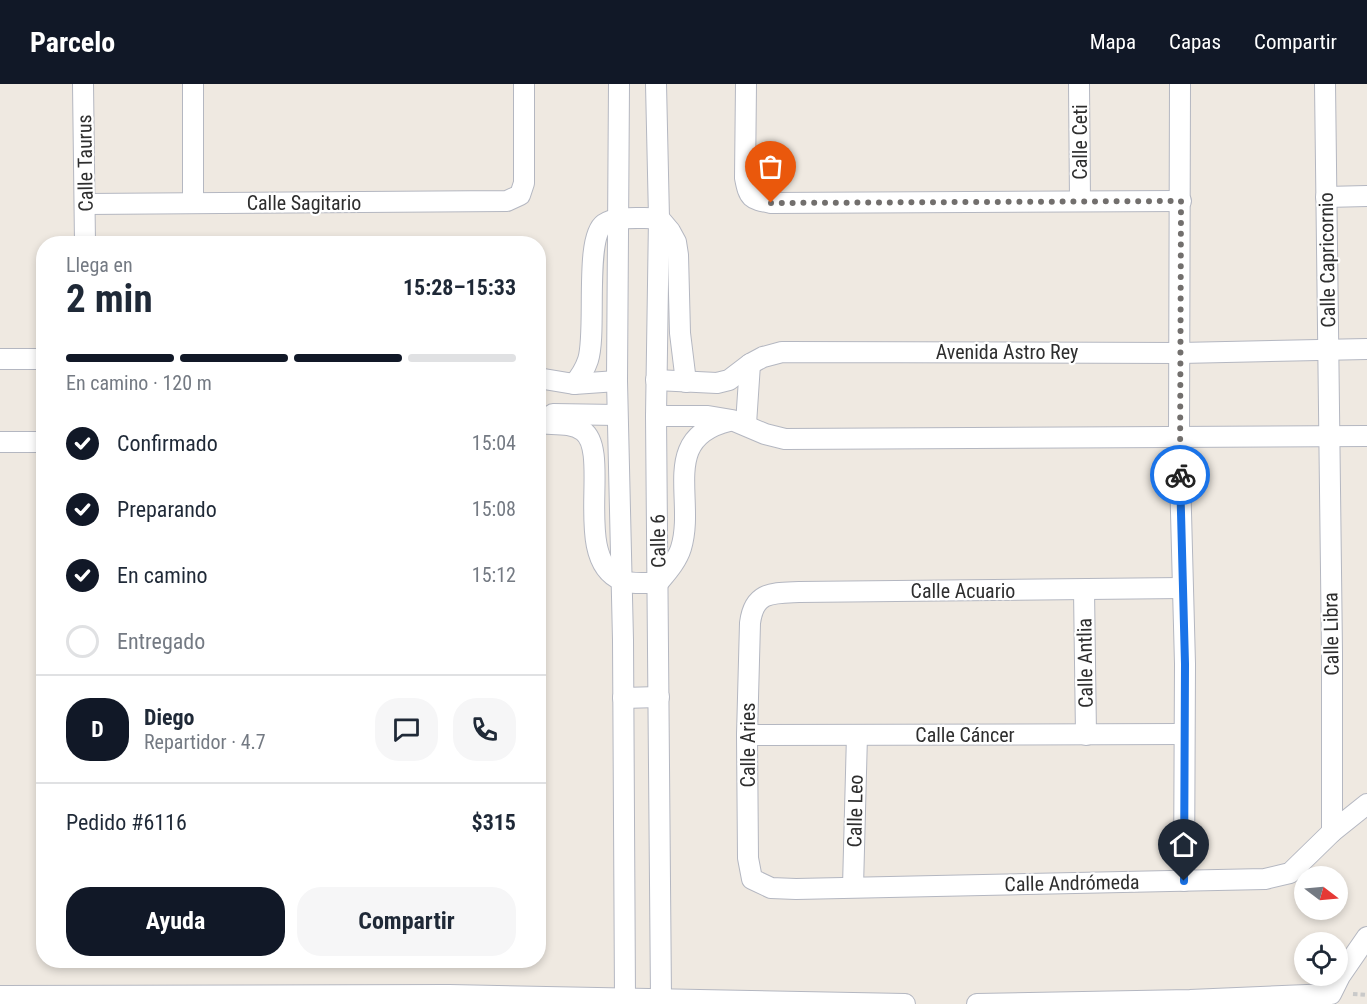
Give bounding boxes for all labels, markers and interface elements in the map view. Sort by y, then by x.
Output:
text: Parcelo [30,26,115,59]
text: Mapa [1090,30,1136,54]
text: Capas [1169,30,1221,54]
text: Compartir [1254,30,1337,54]
street label: Calle Ceti [1068,104,1092,180]
street label: Calle Taurus [72,114,98,212]
pin [745,141,796,203]
icon: bag [754,150,787,183]
street label: Calle Sagitario [247,191,361,215]
street label: Calle Capricornio [1314,192,1340,328]
text: Llega en [66,253,133,277]
text: 15:28–15:33 [403,275,516,300]
text: 2 min [66,276,153,322]
street label: Avenida Astro Rey [936,340,1078,364]
text: En camino · 120 m [66,371,212,395]
icon: check [66,427,99,460]
text: Confirmado [117,431,218,456]
text: 15:04 [472,431,516,455]
courier [1150,445,1210,505]
icon: bike [1164,459,1197,492]
icon: check [66,493,99,526]
text: Preparando [117,497,217,522]
text: 15:08 [472,497,516,521]
street label: Calle 6 [646,514,670,568]
icon: check [66,559,99,592]
text: En camino [117,563,208,588]
text: 15:12 [472,563,516,587]
street label: Calle Acuario [911,579,1015,603]
street label: Calle Libra [1318,592,1344,676]
street label: Calle Antlia [1072,618,1098,708]
text: Entregado [117,629,205,654]
button: chat [375,698,438,761]
button: phone [453,698,516,761]
street label: Calle Aries [736,703,760,787]
text: Diego [144,705,195,730]
text: D [91,717,104,742]
street label: Calle Cáncer [915,723,1015,747]
text: Repartidor · 4.7 [144,730,266,754]
street label: Calle Leo [842,774,868,848]
text: Pedido #6116 [66,810,187,835]
text: $315 [472,810,516,835]
pin [1158,819,1209,881]
icon: home [1167,828,1200,861]
north arrow [1294,866,1348,920]
map controls [1294,866,1348,986]
street label: Calle Andrómeda [1004,870,1140,896]
button: Ayuda [66,887,285,956]
button: Compartir [297,887,516,956]
button: locate [1294,932,1348,986]

